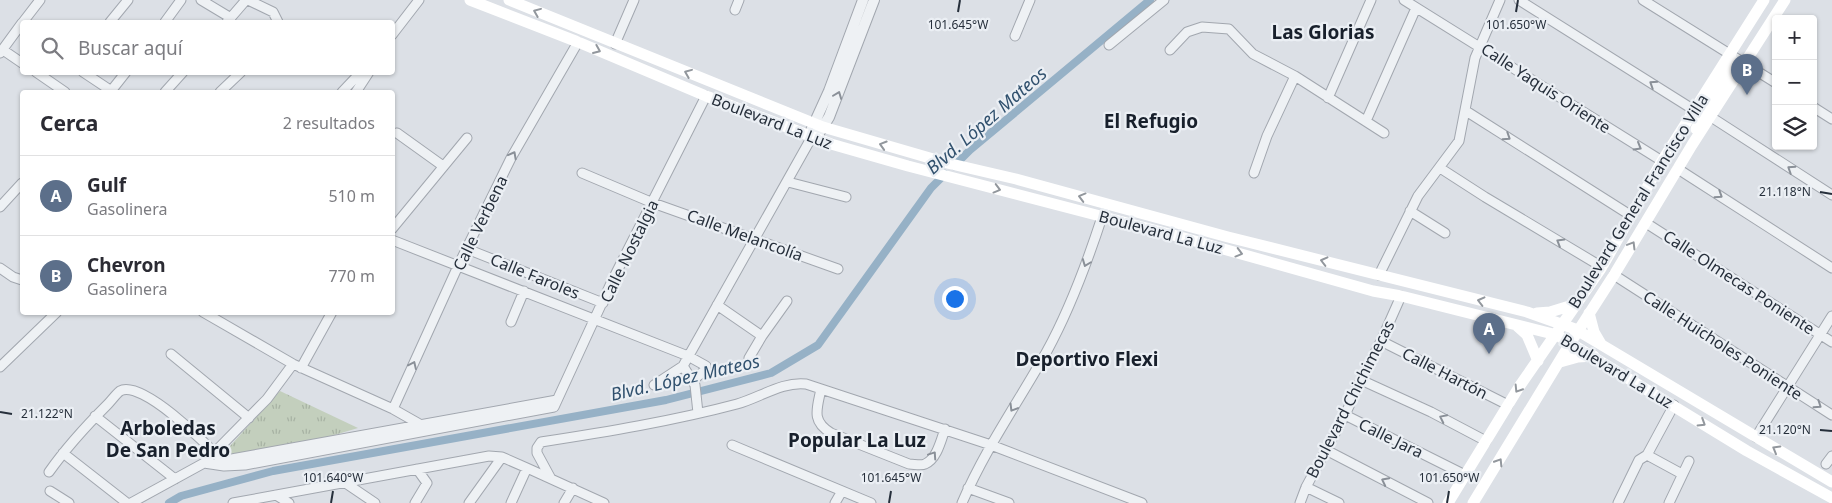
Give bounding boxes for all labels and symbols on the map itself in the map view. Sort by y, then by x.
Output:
one-way arrow [534,8,542,18]
text: 101.645°W [928,16,988,33]
text: 101.650°W [1486,16,1546,33]
district label: Las Glorias [1272,19,1374,45]
street label: Calle Yaquis Oriente [1477,38,1615,138]
one-way arrow [592,44,601,54]
pin: B [1731,54,1763,95]
water label: Blvd. López Mateos [921,61,1052,179]
one-way arrow [684,69,693,80]
one-way arrow [1649,80,1658,90]
street label: Boulevard La Luz [709,88,835,154]
street label: Boulevard General Francisco Villa [1563,90,1713,312]
one-way arrow [832,91,842,100]
district label: El Refugio [1104,108,1198,134]
one-way arrow [1502,131,1511,140]
one-way arrow [879,140,888,150]
one-way arrow [1633,140,1642,150]
one-way arrow [507,151,517,160]
one-way arrow [1787,166,1797,175]
street label: Calle Verbena [447,172,513,274]
text: 21.118°N [1759,183,1811,200]
one-way arrow [993,184,1001,194]
one-way arrow [1713,189,1722,198]
one-way arrow [1077,192,1086,203]
street label: Calle Nostalgia [595,196,663,306]
street label: Calle Melancolía [684,204,806,266]
street label: Boulevard La Luz [1097,205,1225,259]
street label: Calle Olmecas Poniente [1659,225,1819,339]
one-way arrow [1556,239,1565,249]
one-way arrow [1626,242,1636,251]
one-way arrow [1234,247,1243,257]
street label: Calle Faroles [487,248,583,304]
one-way arrow [1319,256,1328,267]
one-way arrow [1082,258,1093,267]
street label: Calle Huicholes Poniente [1639,285,1807,405]
your location [942,286,968,312]
one-way arrow [1478,296,1486,306]
pin: A [1473,313,1505,354]
street label: Boulevard Chichimecas [1301,316,1399,482]
street label: Boulevard La Luz [1557,329,1677,413]
street label: Calle Hartón [1398,342,1492,404]
district label: Deportivo Flexi [1016,346,1158,372]
water label: Blvd. López Mateos [608,348,762,406]
one-way arrow [407,361,418,370]
one-way arrow [1515,384,1525,393]
one-way arrow [1812,399,1821,408]
one-way arrow [1009,402,1019,411]
text: 21.122°N [21,405,73,422]
street label: Calle Jara [1355,413,1427,463]
one-way arrow [1439,414,1448,424]
district label: Arboledas De San Pedro [106,415,230,463]
one-way arrow [1696,416,1705,426]
text: 21.120°N [1759,421,1811,438]
district label: Popular La Luz [788,427,926,453]
one-way arrow [1772,445,1781,455]
one-way arrow [927,451,936,461]
one-way arrow [1492,458,1502,467]
text: 101.640°W [303,469,363,486]
text: 101.645°W [861,469,921,486]
text: 101.650°W [1419,469,1479,486]
one-way arrow [1381,477,1390,487]

